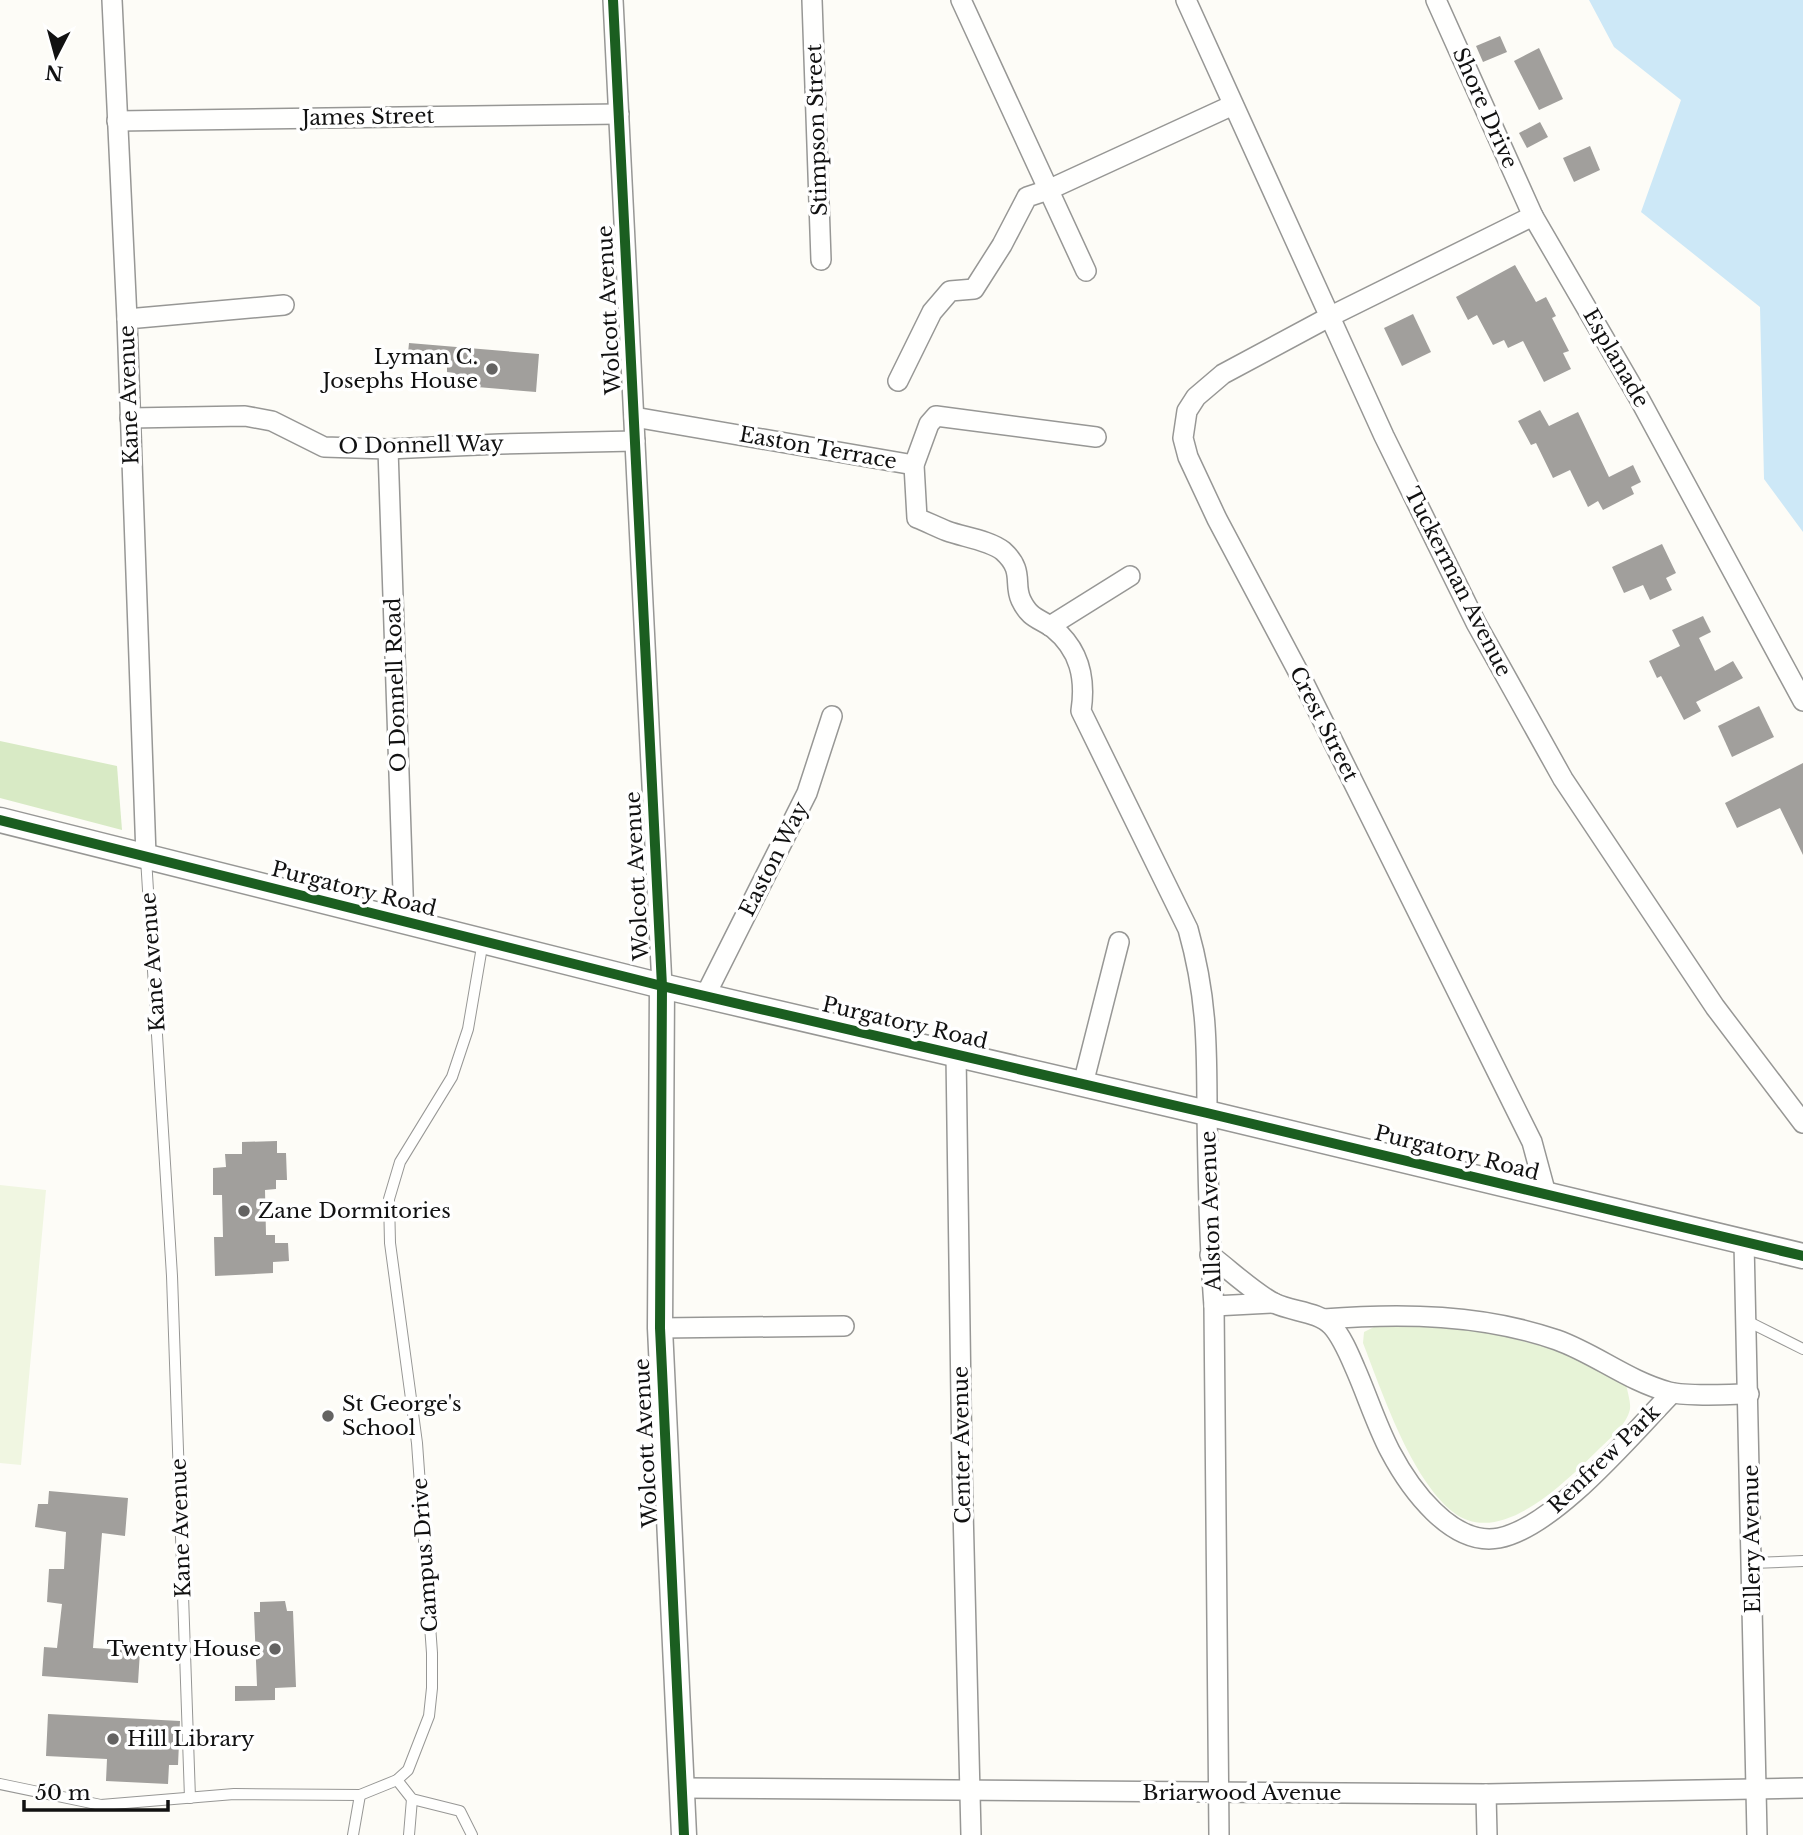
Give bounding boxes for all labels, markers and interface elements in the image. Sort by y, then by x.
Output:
north arrow [21,21,91,91]
street label: Stimpson Street [801,43,833,217]
street label: Shore Drive [1447,44,1523,172]
text: N [44,60,64,85]
street label: James Street [299,103,435,131]
street label: Wolcott Avenue [592,225,626,396]
street label: Esplanade [1577,304,1655,412]
street label: Kane Avenue [114,325,144,465]
place label: Lyman C. Josephs House [319,344,478,394]
marker: Lyman C. Josephs House [484,361,500,377]
street label: Easton Terrace [737,421,899,475]
street label: O Donnell Way [338,431,505,459]
street label: Tuckerman Avenue [1399,483,1517,681]
street label: O Donnell Road [380,597,412,773]
street label: Crest Street [1284,662,1364,786]
street label: Wolcott Avenue [620,791,654,962]
street label: Easton Way [734,797,814,921]
street label: Purgatory Road [269,856,439,922]
street label: Kane Avenue [135,891,171,1033]
street label: Purgatory Road [820,991,990,1055]
street label: Purgatory Road [1372,1120,1542,1186]
street label: Allston Avenue [1195,1130,1227,1293]
place label: Zane Dormitories [258,1198,451,1224]
marker: Zane Dormitories [236,1203,252,1219]
street label: Wolcott Avenue [629,1358,663,1529]
street label: Center Avenue [948,1366,976,1524]
place label: St George's School [342,1391,461,1441]
street label: Renfrew Park [1543,1399,1665,1519]
marker: St George's School [320,1408,336,1424]
street label: Kane Avenue [166,1458,196,1598]
street label: Ellery Avenue [1738,1464,1766,1614]
street label: Campus Drive [407,1477,443,1633]
place label: Twenty House [107,1636,261,1662]
marker: Twenty House [267,1641,283,1657]
place label: Hill Library [127,1726,255,1752]
marker: Hill Library [105,1731,121,1747]
scale bar [24,1769,168,1813]
text: 50 m [35,1780,91,1806]
street label: Briarwood Avenue [1142,1780,1342,1806]

